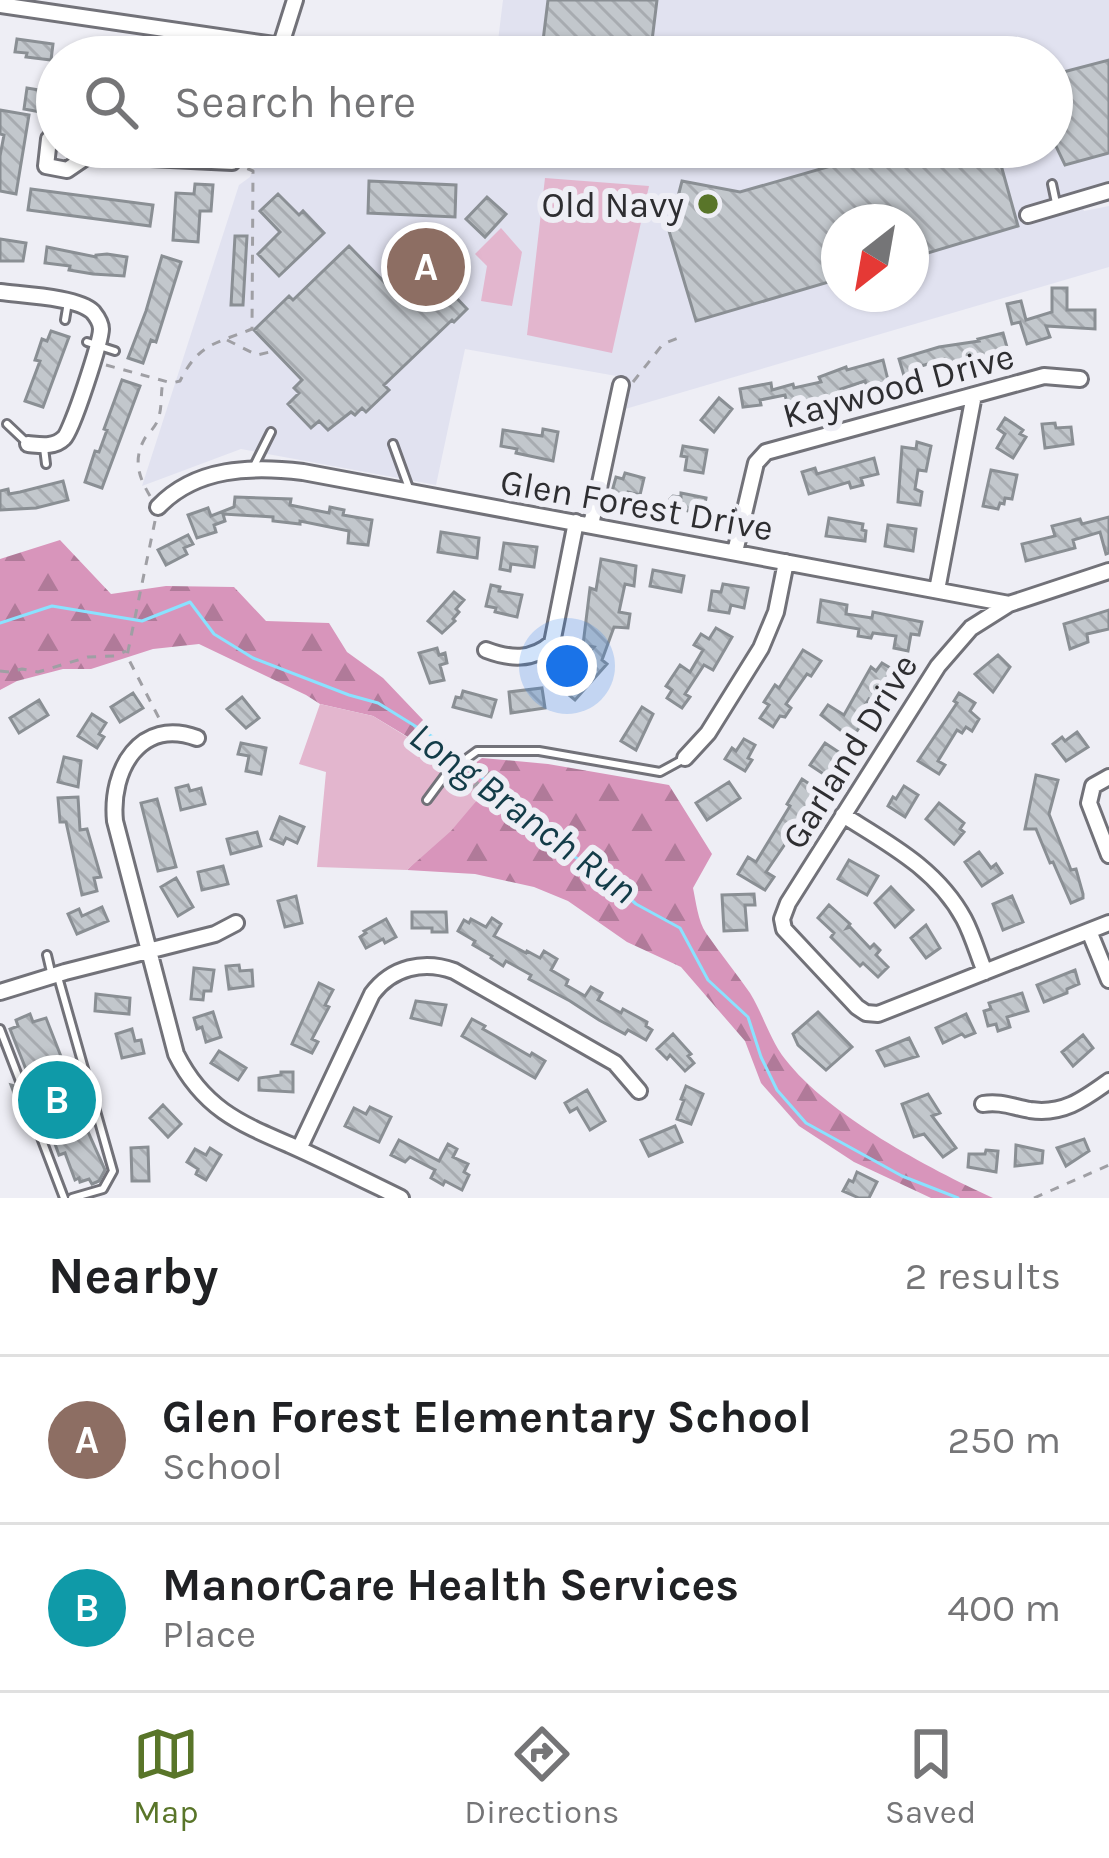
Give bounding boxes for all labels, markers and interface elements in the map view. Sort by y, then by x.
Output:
search box [36,36,1073,168]
icon: search [78,69,144,135]
text: Search here [174,76,416,128]
place label: Old Navy [542,184,684,226]
marker: Old Navy [695,191,721,217]
north arrow [821,204,929,312]
pin: A [387,222,465,312]
street label: Kaywood Drive [778,335,1019,437]
street label: Glen Forest Drive [497,460,776,550]
your location [537,636,597,696]
street label: Garland Drive [773,646,926,857]
water label: Long Branch Run [401,712,646,913]
pin: B [18,1055,96,1145]
text: Nearby [48,1246,218,1306]
text: 2 results [905,1253,1061,1299]
text: Glen Forest Elementary School [162,1391,812,1443]
text: A [75,1417,99,1463]
text: 250 m [947,1417,1061,1463]
text: School [162,1443,283,1489]
text: ManorCare Health Services [162,1559,739,1611]
text: B [74,1585,100,1631]
text: 400 m [947,1585,1061,1631]
text: Place [162,1611,256,1657]
tab: Map [133,1721,199,1831]
tab: Directions [464,1721,619,1831]
tab: Saved [885,1721,976,1831]

